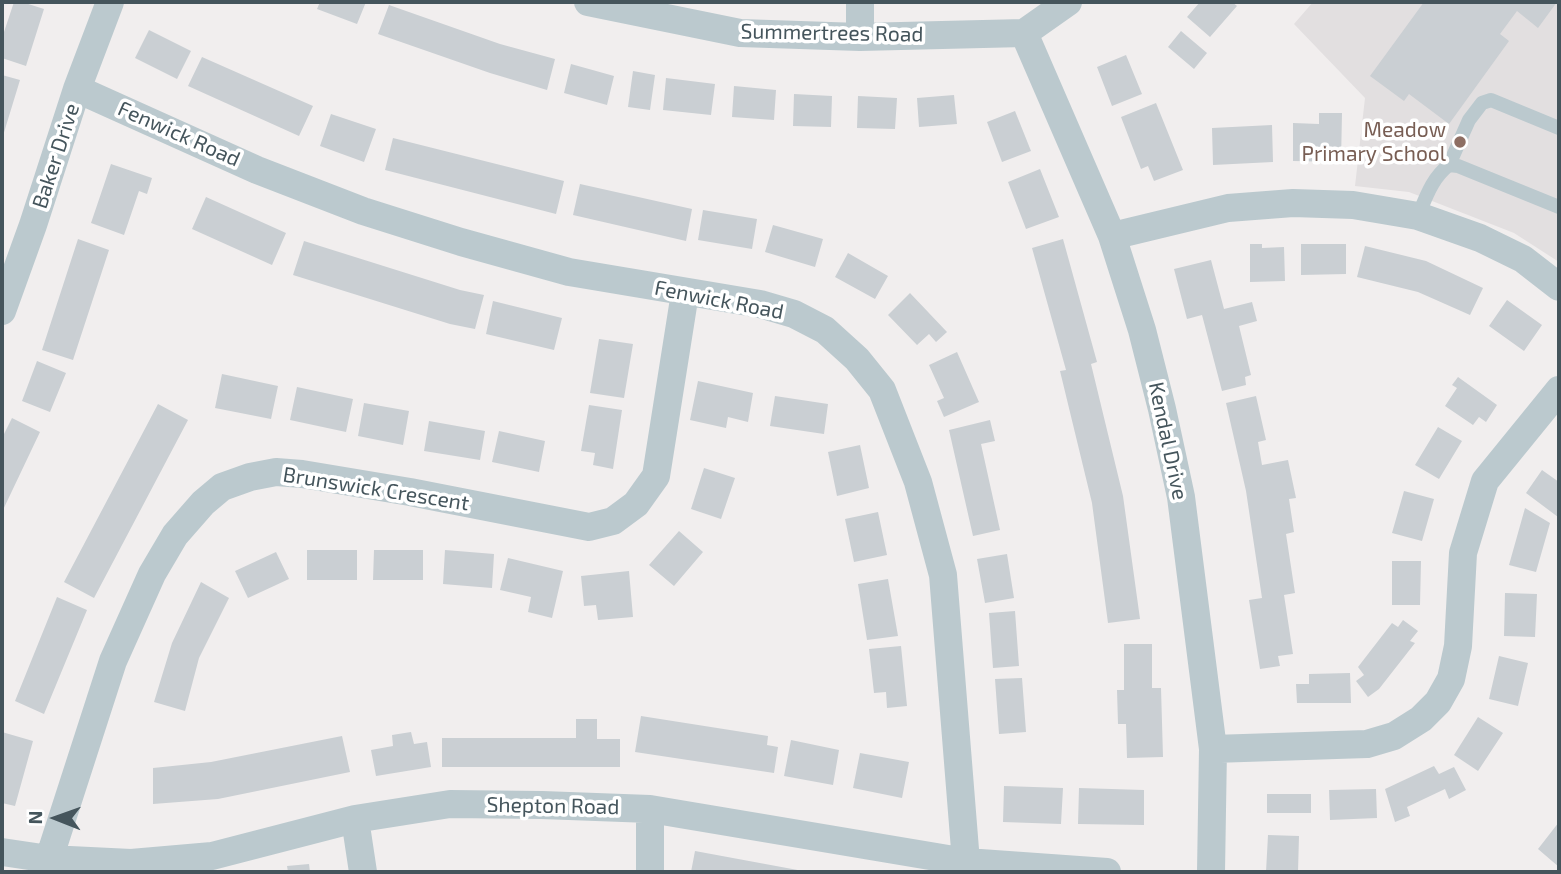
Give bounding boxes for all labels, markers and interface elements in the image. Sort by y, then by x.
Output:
street label: Summertrees Road [740,19,924,47]
street label: Fenwick Road [114,96,244,172]
street label: Baker Drive [27,100,85,212]
place label: Meadow Primary School [1301,117,1446,167]
marker: Meadow Primary School [1452,134,1468,150]
street label: Fenwick Road [652,275,786,325]
street label: Kendal Drive [1143,380,1193,502]
street label: Brunswick Crescent [281,462,471,516]
north arrow [21,783,91,853]
street label: Shepton Road [486,792,620,820]
text: N [23,811,46,825]

